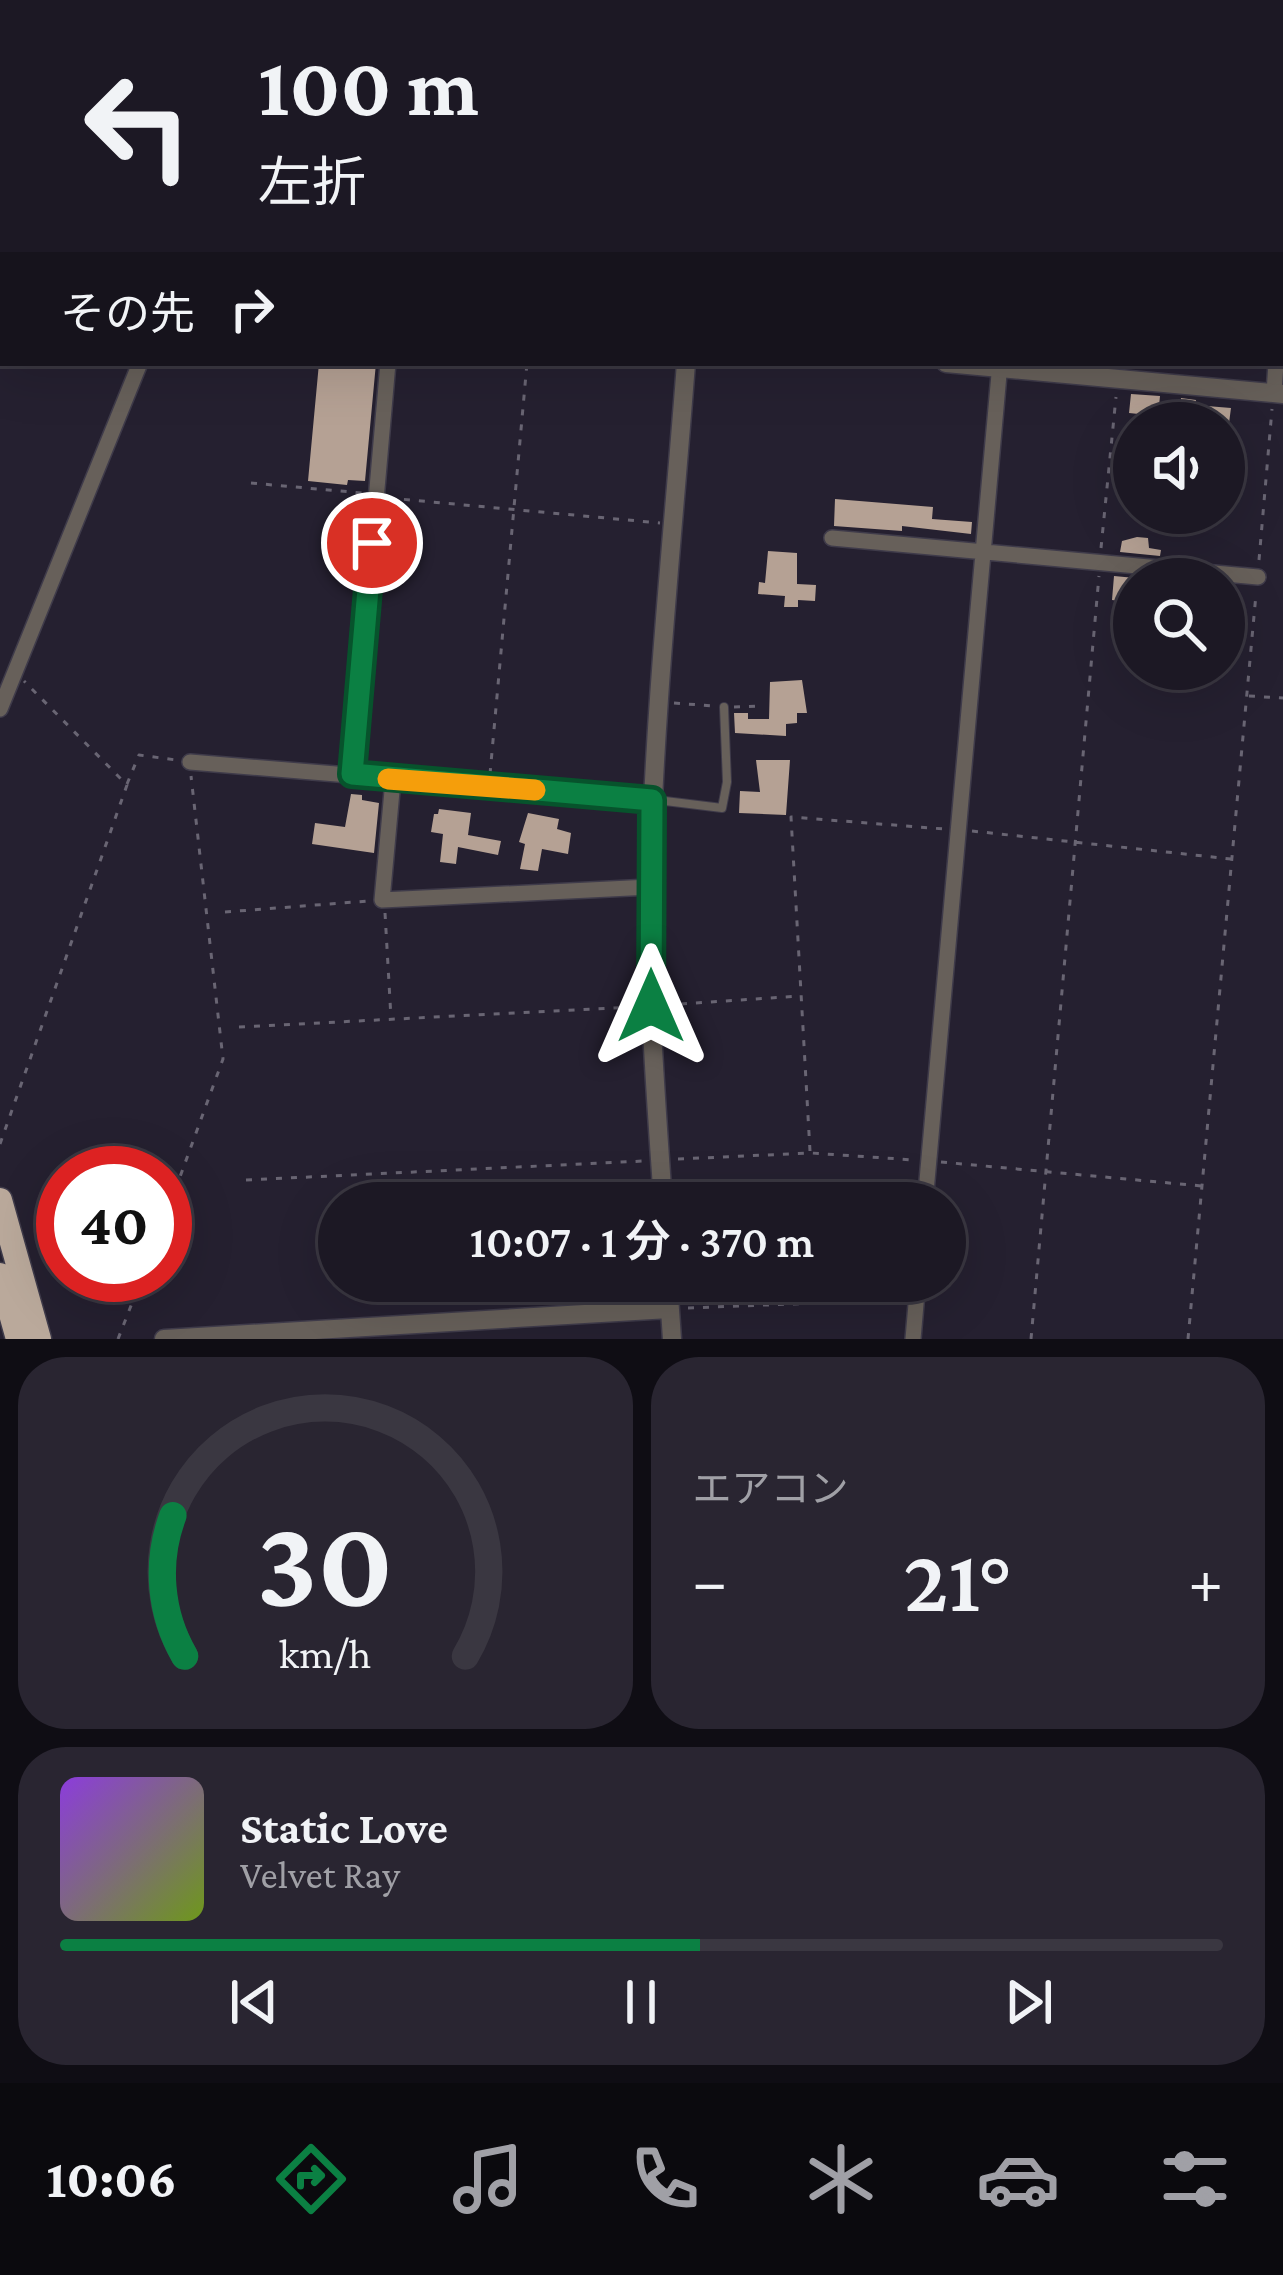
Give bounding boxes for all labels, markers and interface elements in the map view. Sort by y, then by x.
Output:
text: 100 m [258,40,479,133]
icon: left [60,48,216,204]
text: 左折 [258,153,366,213]
icon: right [219,276,285,342]
text: その先 [60,289,195,339]
map controls [1113,402,1245,690]
button: sound [1113,402,1245,534]
pin [321,492,423,594]
icon: arrive [339,510,405,576]
button: search [1113,558,1245,690]
position arrow [588,943,714,1069]
speed limit sign: 40 [36,1146,192,1302]
text: 10:07 · 1 分 · 370 m [470,1217,814,1267]
text: エアコン [693,1467,849,1510]
text: 30 [257,1493,394,1632]
text: 21° [904,1530,1012,1630]
text: − [693,1544,727,1617]
text: + [1188,1544,1223,1617]
text: km/h [279,1630,371,1677]
text: Static Love [240,1803,448,1853]
text: Velvet Ray [240,1853,400,1896]
icon: previous [221,1969,287,2035]
icon: pause [608,1969,674,2035]
icon: next [996,1969,1062,2035]
icon: directions [269,2137,353,2221]
icon: music [446,2137,530,2221]
icon: phone [623,2137,707,2221]
icon: climate [799,2137,883,2221]
icon: car [976,2137,1060,2221]
icon: filters [1153,2137,1237,2221]
text: 10:06 [46,2149,177,2209]

